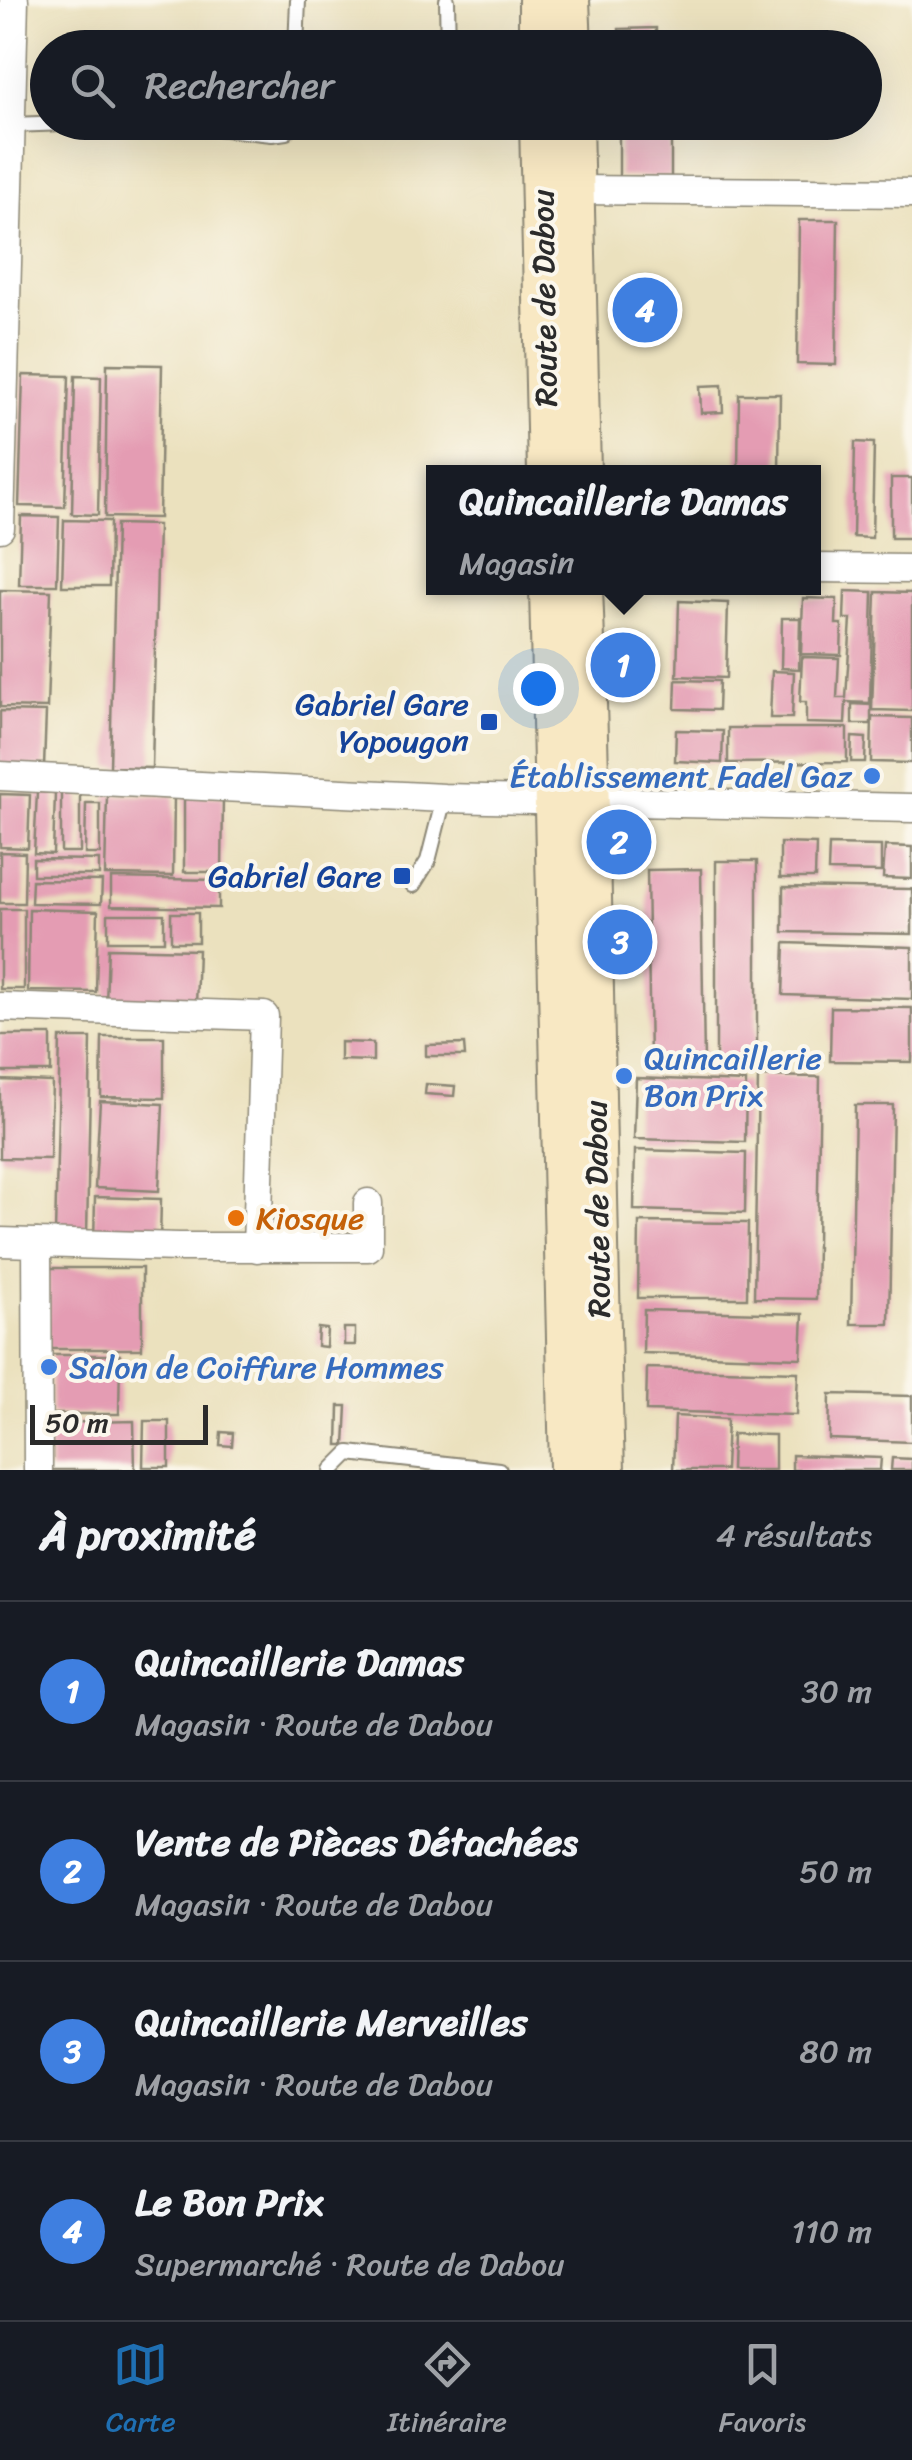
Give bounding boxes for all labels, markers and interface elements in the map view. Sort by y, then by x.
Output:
search box [30,30,882,140]
text: Rechercher [145,52,334,119]
icon: search [65,58,120,113]
street label: Route de Dabou [514,189,575,407]
pin: 4 [612,272,678,348]
popup [426,465,821,595]
text: Quincaillerie Damas [459,468,788,535]
text: Magasin [459,535,574,592]
pin: 1 [590,628,656,702]
your location [513,663,564,714]
place label: Gabriel Gare Yopougon [295,676,469,770]
marker: Gabriel Gare Yopougon [478,711,500,733]
place label: Établissement Fadel Gaz [509,748,853,805]
marker: Établissement Fadel Gaz [861,765,883,787]
pin: 2 [586,804,652,880]
place label: Gabriel Gare [208,848,382,905]
marker: Gabriel Gare [391,865,413,887]
pin: 3 [588,904,652,980]
place label: Quincaillerie Bon Prix [644,1030,822,1124]
marker: Quincaillerie Bon Prix [613,1065,635,1087]
street label: Route de Dabou [567,1100,628,1318]
place label: Kiosque [256,1190,364,1247]
marker: Kiosque [225,1207,247,1229]
place label: Salon de Coiffure Hommes [69,1339,444,1396]
marker: Salon de Coiffure Hommes [38,1356,60,1378]
text: 50 m [45,1398,109,1447]
scale bar [30,1400,208,1444]
text: À proximité [40,1498,256,1572]
text: 4 résultats [716,1507,872,1564]
text: Quincaillerie Damas [135,1629,464,1696]
text: 1 [66,1663,79,1720]
text: 30 m [801,1663,872,1720]
text: Magasin · Route de Dabou [135,1696,493,1753]
text: Vente de Pièces Détachées [135,1809,578,1876]
text: 2 [63,1843,82,1900]
text: 50 m [799,1843,872,1900]
text: Magasin · Route de Dabou [135,1876,493,1933]
text: Quincaillerie Merveilles [135,1989,527,2056]
text: 3 [64,2023,81,2080]
text: 80 m [800,2023,872,2080]
text: Magasin · Route de Dabou [135,2056,493,2113]
text: Le Bon Prix [135,2169,323,2236]
text: 4 [62,2203,83,2260]
text: 110 m [791,2203,872,2260]
text: Supermarché · Route de Dabou [135,2236,564,2293]
tab: Carte [106,2337,176,2446]
tab: Itinéraire [387,2337,507,2446]
tab: Favoris [719,2337,806,2446]

